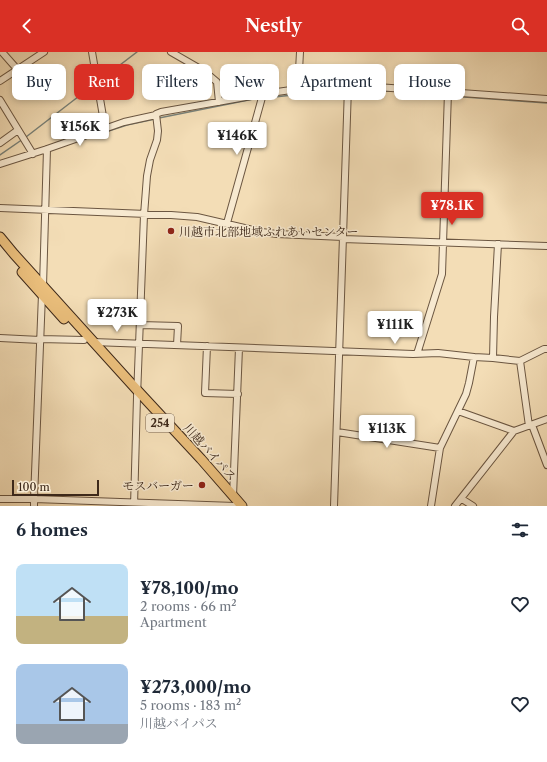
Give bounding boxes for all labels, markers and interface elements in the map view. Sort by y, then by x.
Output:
icon: back [16,15,38,37]
text: Nestly [245,15,302,37]
icon: search [509,15,531,37]
chip: Buy [12,64,66,100]
chip: Rent [74,64,134,100]
chip: Filters [142,64,212,100]
chip: New [220,64,279,100]
chip: Apartment [287,64,386,100]
chip: House [394,64,465,100]
pin: ¥156K [52,113,108,147]
text: ¥156K [60,118,100,134]
pin: ¥146K [209,122,265,156]
text: ¥146K [217,127,257,143]
pin: ¥78.1K [419,192,485,226]
text: ¥78.1K [430,197,474,213]
place label: 川越市北部地域ふれあいセンター [179,224,359,239]
marker: 川越市北部地域ふれあいセンター [166,226,176,236]
pin: ¥273K [89,299,145,333]
text: ¥273K [96,304,138,320]
pin: ¥111K [367,311,423,345]
text: ¥111K [377,316,413,332]
road number: 254 [146,414,174,432]
pin: ¥113K [359,415,415,449]
street label: 川越バイパス [180,420,240,484]
text: ¥113K [368,420,406,436]
scale bar [12,478,99,497]
place label: モスバーガー [122,478,194,493]
text: 100 m [18,480,50,494]
marker: モスバーガー [197,480,207,490]
icon: filters [509,519,531,541]
text: 6 homes [16,520,88,540]
text: ¥78,100/mo [140,578,239,598]
icon: home [48,580,96,628]
icon: heart [509,593,531,615]
text: 2 rooms · 66 m² [140,598,237,614]
text: Apartment [140,614,207,630]
text: ¥273,000/mo [140,677,251,697]
icon: home [48,680,96,728]
icon: heart [509,693,531,715]
text: 5 rooms · 183 m² [140,697,241,713]
text: 川越バイパス [140,715,218,731]

